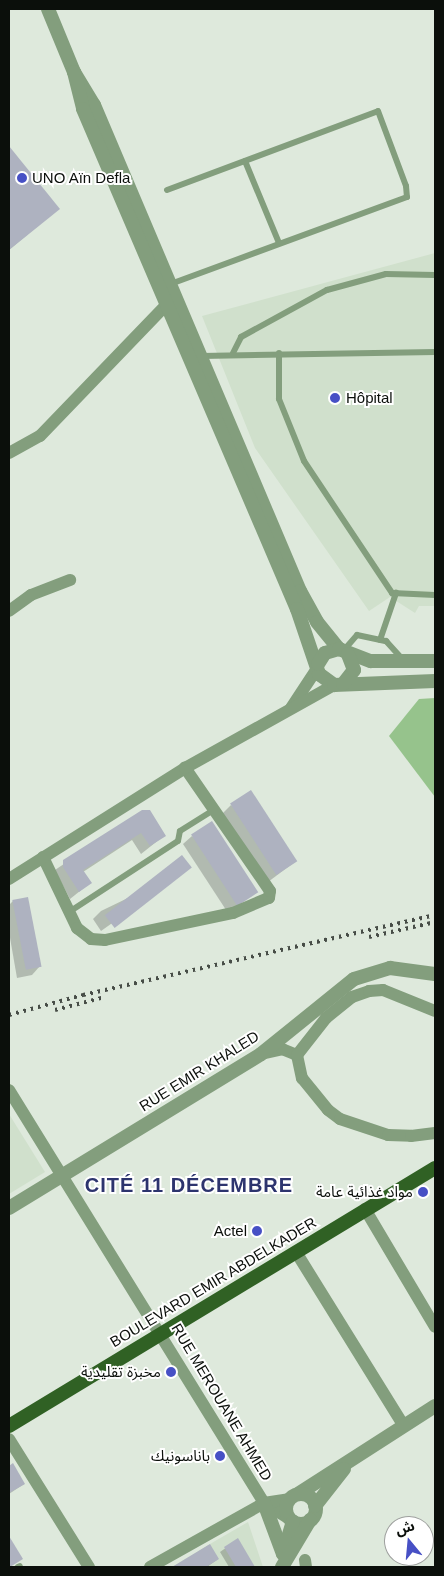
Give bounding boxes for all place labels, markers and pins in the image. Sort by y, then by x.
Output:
place label: UNO Aïn Defla [32,169,131,187]
marker: UNO Aïn Defla [16,172,28,184]
place label: Hôpital [346,389,393,407]
marker: Hôpital [328,391,342,405]
place label: مواد غذائية عامة [316,1183,413,1201]
marker: مواد غذائية عامة [417,1186,429,1198]
place label: Actel [214,1222,247,1240]
marker: Actel [251,1225,263,1237]
place label: مخبزة تقليدية [81,1363,161,1381]
marker: مخبزة تقليدية [165,1366,177,1378]
place label: باناسونيك [151,1447,210,1465]
marker: باناسونيك [214,1450,226,1462]

